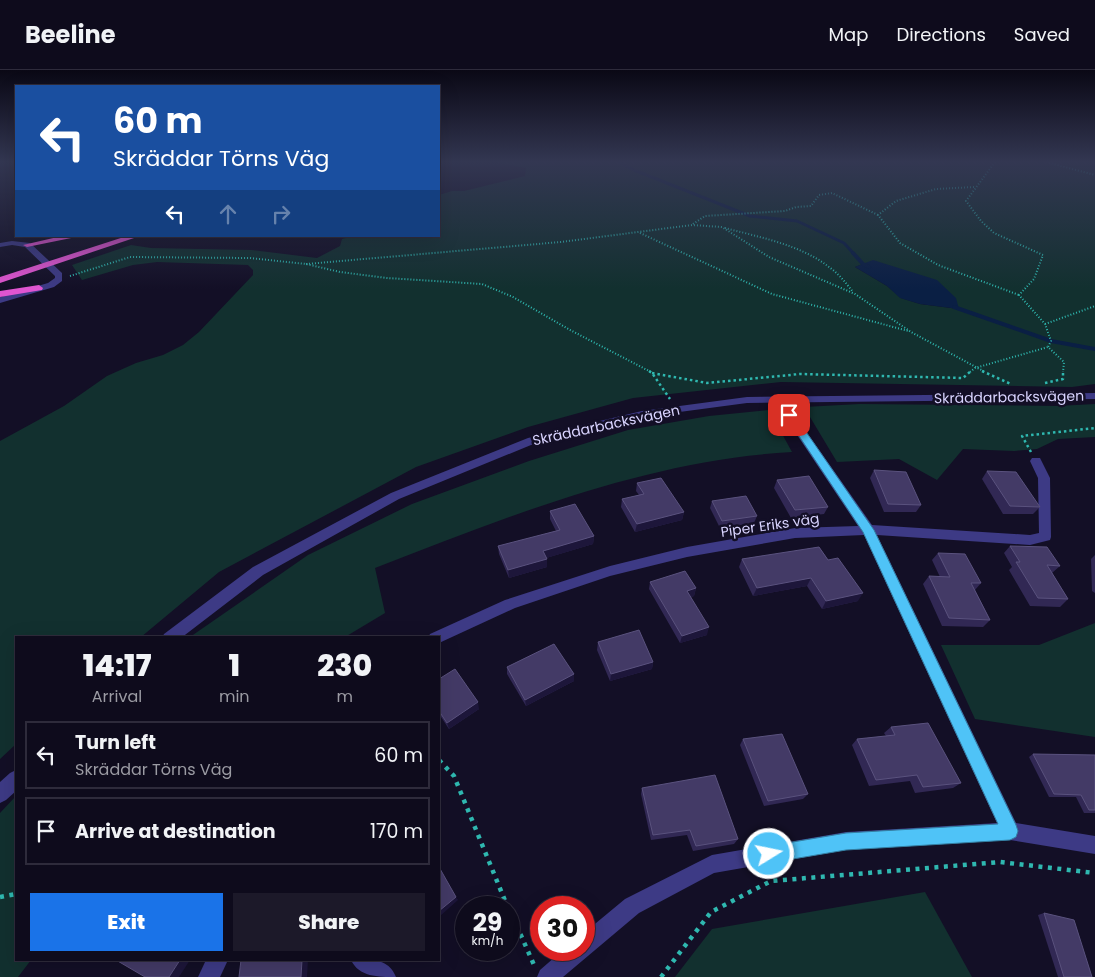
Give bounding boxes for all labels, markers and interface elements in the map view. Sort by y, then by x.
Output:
text: Beeline [25,18,116,51]
text: Map [829,22,868,47]
text: Directions [896,22,986,47]
text: Saved [1014,22,1070,47]
text: 60 m [113,96,203,145]
icon: left [30,105,95,170]
text: Skräddar Törns Väg [113,143,329,174]
icon: left [161,200,189,228]
icon: ahead [214,200,242,228]
icon: right [267,200,295,228]
street label: Skräddarbacksvägen [934,386,1084,408]
pin [768,394,810,436]
street label: Skräddarbacksvägen [531,400,681,450]
icon: arrive [775,401,803,429]
street label: Piper Eriks väg [719,508,821,542]
text: 14:17 [83,644,151,687]
text: 1 [228,644,240,687]
text: 230 [317,644,372,687]
text: Arrival [92,685,142,708]
text: min [219,685,250,708]
text: m [337,685,353,708]
text: Turn left [75,729,156,756]
icon: left [32,741,60,769]
text: 60 m [374,742,423,769]
text: Skräddar Törns Väg [75,758,232,781]
icon: arrive [32,817,60,845]
text: Arrive at destination [75,818,276,845]
text: 170 m [370,818,423,845]
position arrow [742,827,794,879]
button: Exit [30,893,223,951]
button: Share [233,893,425,951]
speed limit sign: 30 [530,896,595,961]
text: 29 [473,905,502,940]
text: km/h [472,932,503,949]

